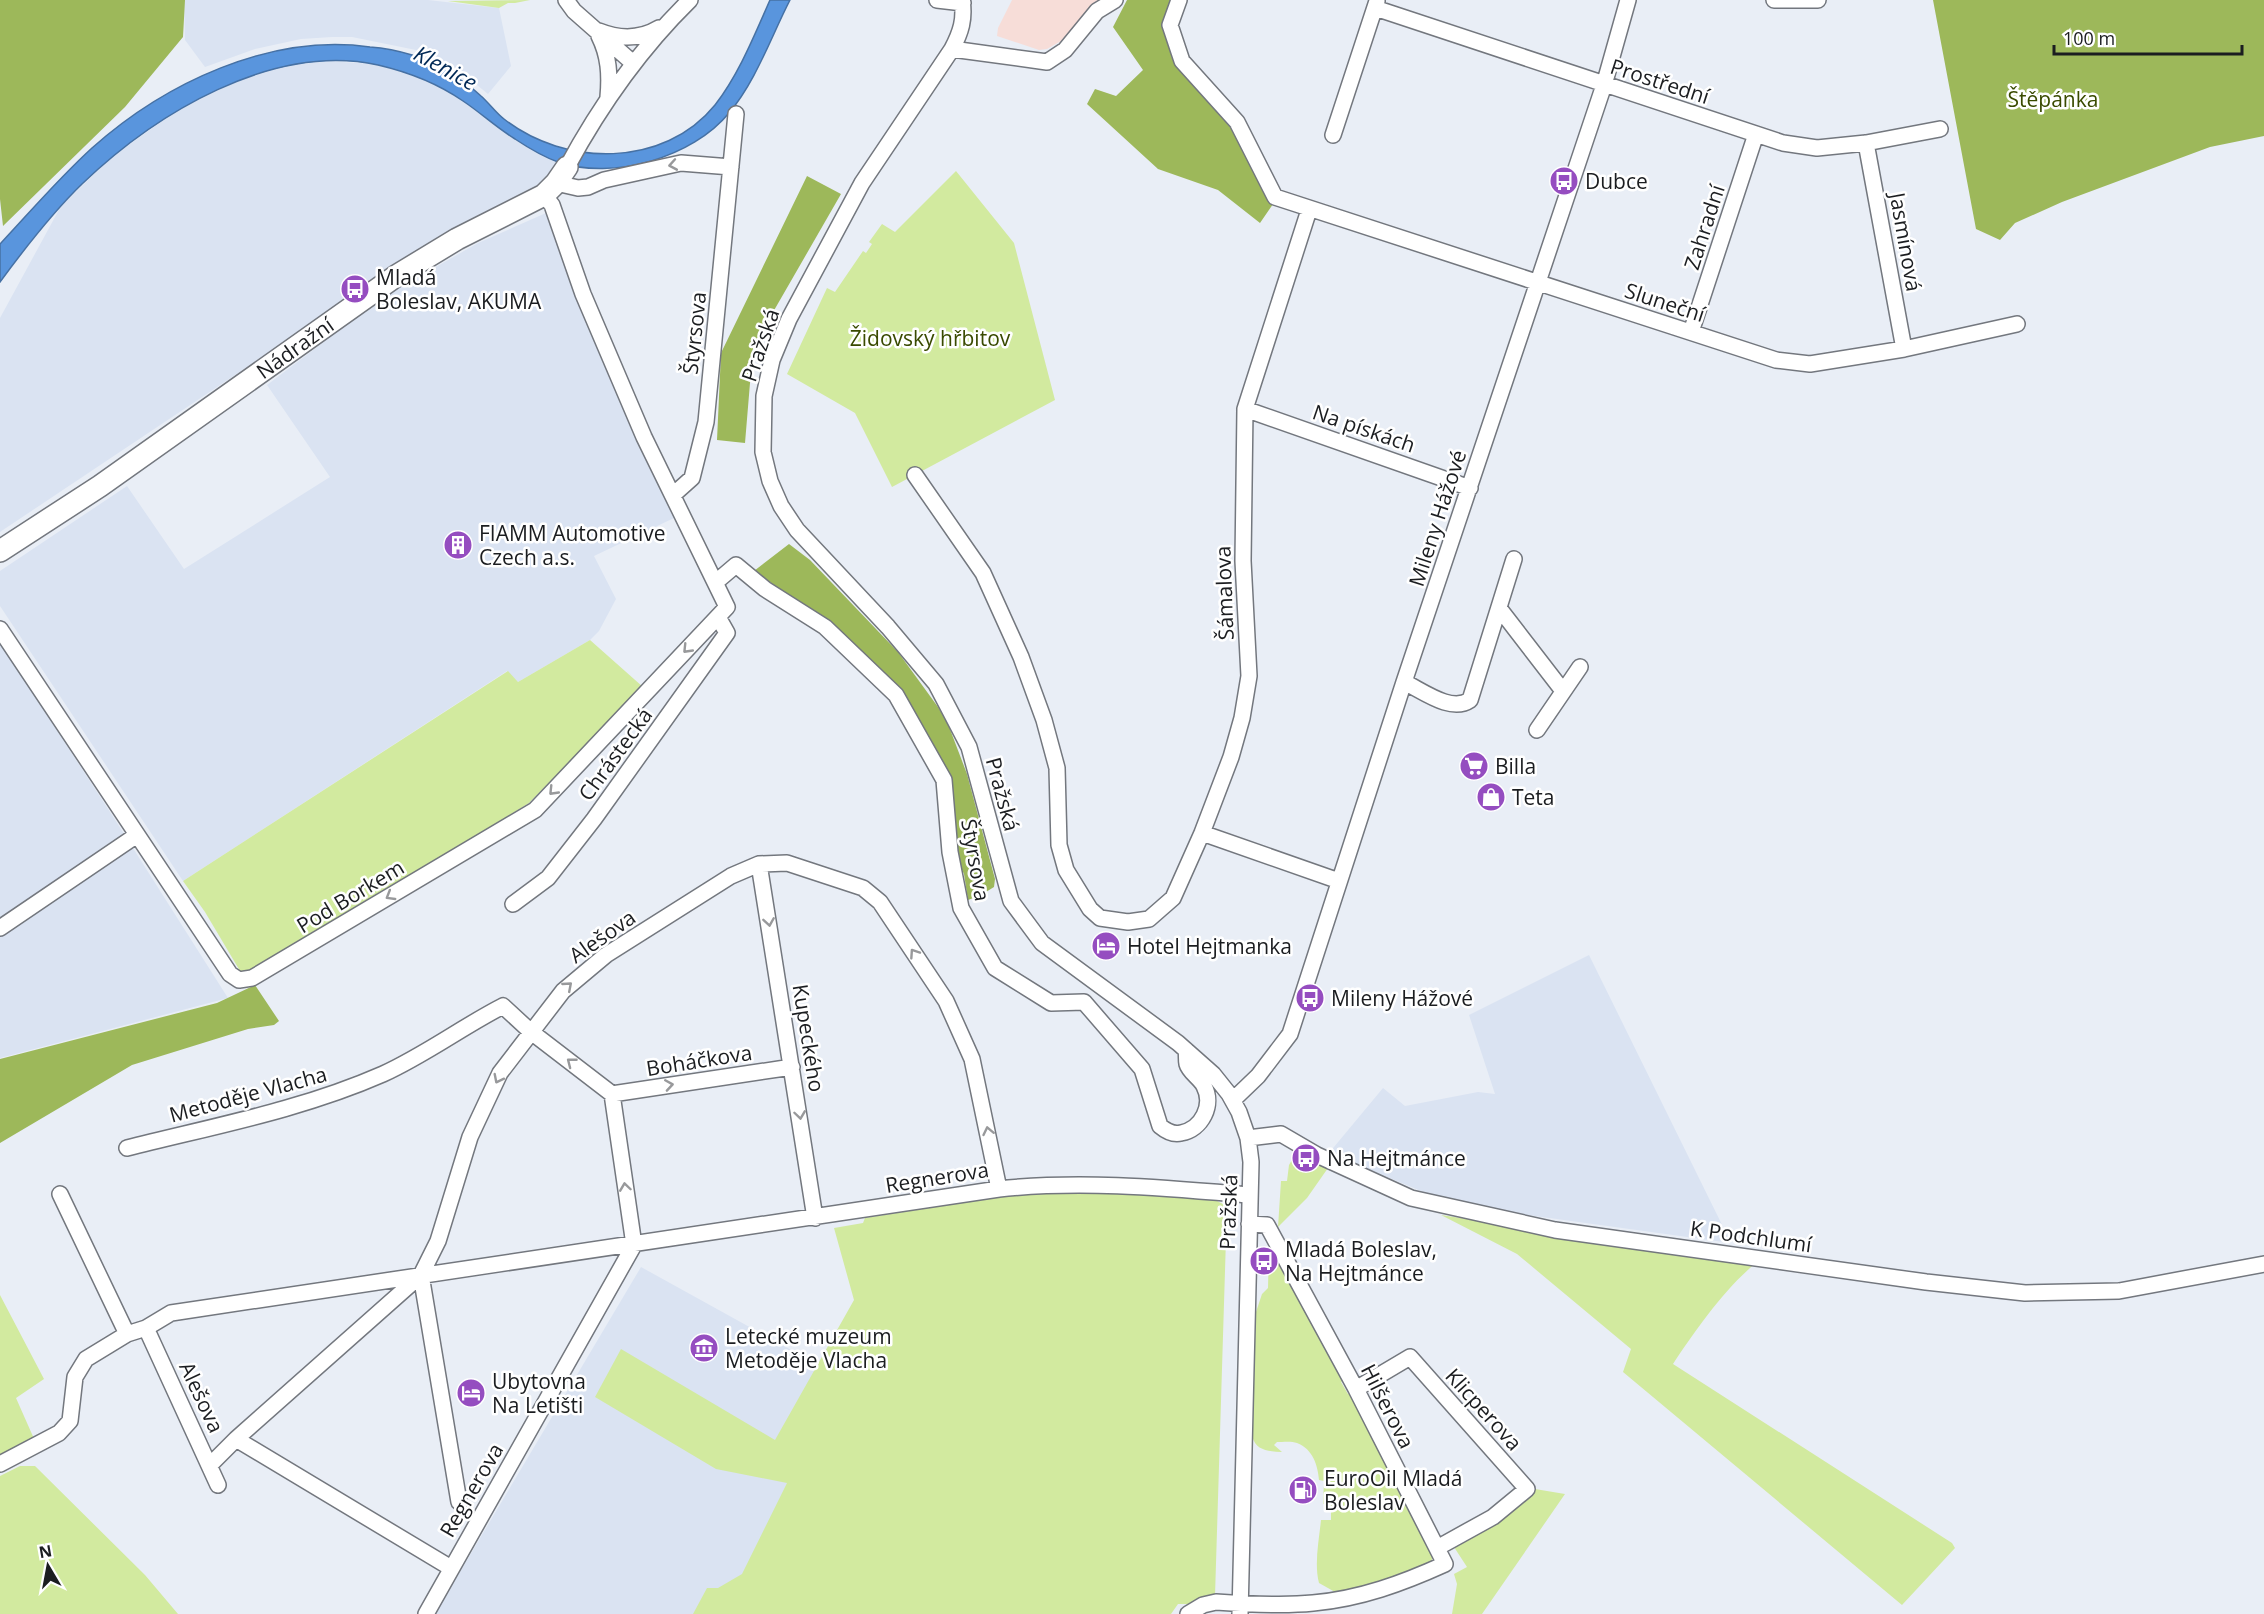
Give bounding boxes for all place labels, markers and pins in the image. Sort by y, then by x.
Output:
bus stop icon: Dubce [1548,165,1580,197]
place label: Dubce [1585,167,1648,195]
place label: Mladá Boleslav, AKUMA [376,263,542,315]
bus stop icon: Mladá Boleslav, AKUMA [339,273,371,305]
place label: FIAMM Automotive Czech a.s. [479,519,666,571]
building icon: FIAMM Automotive Czech a.s. [442,529,474,561]
supermarket icon: Billa [1458,750,1490,782]
place label: Billa [1495,752,1536,780]
shop icon: Teta [1475,781,1507,813]
place label: Teta [1512,783,1555,811]
hotel icon: Hotel Hejtmanka [1090,930,1122,962]
place label: Hotel Hejtmanka [1127,932,1292,960]
bus stop icon: Mileny Hážové [1294,982,1326,1014]
place label: Mileny Hážové [1331,984,1473,1012]
bus stop icon: Na Hejtmánce [1290,1142,1322,1174]
place label: Na Hejtmánce [1327,1144,1466,1172]
place label: Mladá Boleslav, Na Hejtmánce [1285,1235,1437,1287]
bus stop icon: Mladá Boleslav, Na Hejtmánce [1248,1245,1280,1277]
place label: Letecké muzeum Metoděje Vlacha [725,1322,892,1374]
museum icon: Letecké muzeum Metoděje Vlacha [688,1332,720,1364]
place label: Ubytovna Na Letišti [492,1367,586,1419]
hotel icon: Ubytovna Na Letišti [455,1377,487,1409]
place label: EuroOil Mladá Boleslav [1324,1464,1463,1516]
fuel station icon: EuroOil Mladá Boleslav [1287,1474,1319,1506]

